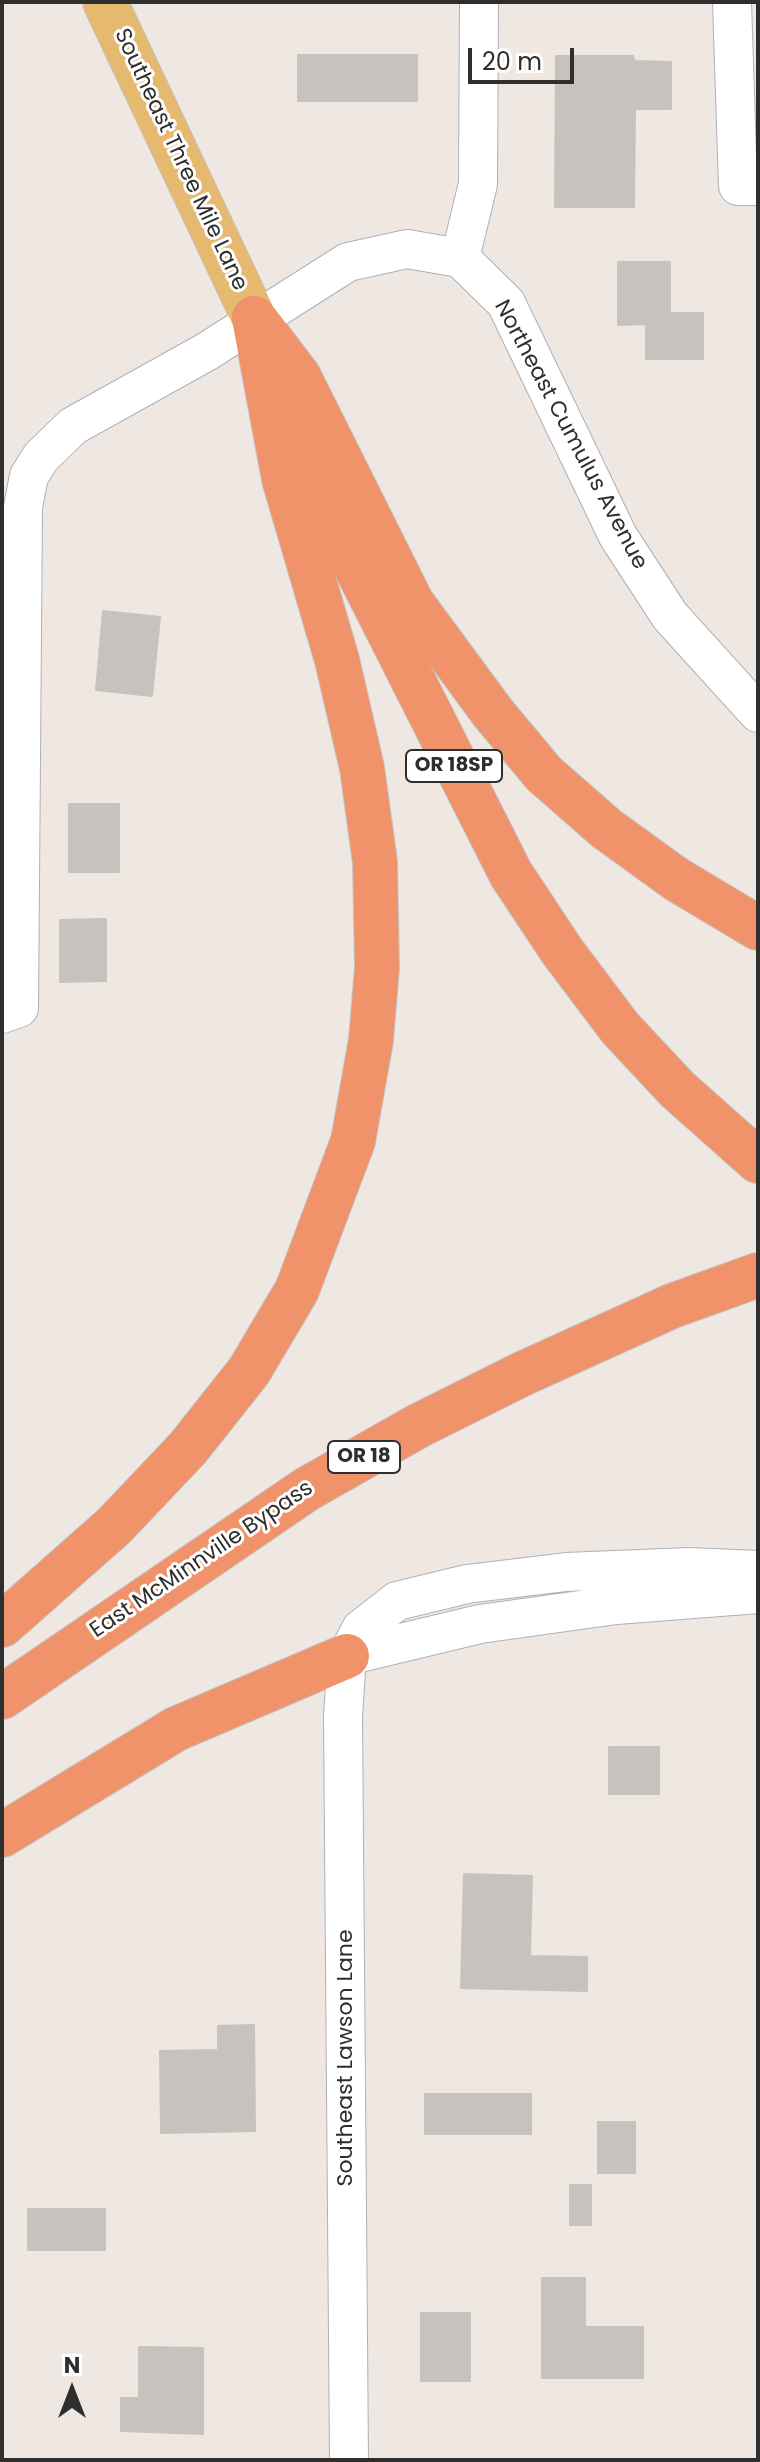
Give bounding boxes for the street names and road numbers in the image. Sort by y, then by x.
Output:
street label: Southeast Three Mile Lane [108,25,252,295]
street label: Northeast Cumulus Avenue [488,296,652,574]
road number: OR 18SP [406,750,502,782]
road number: OR 18 [328,1441,400,1473]
street label: East McMinnville Bypass [86,1476,318,1644]
street label: Southeast Lawson Lane [333,1929,359,2187]

